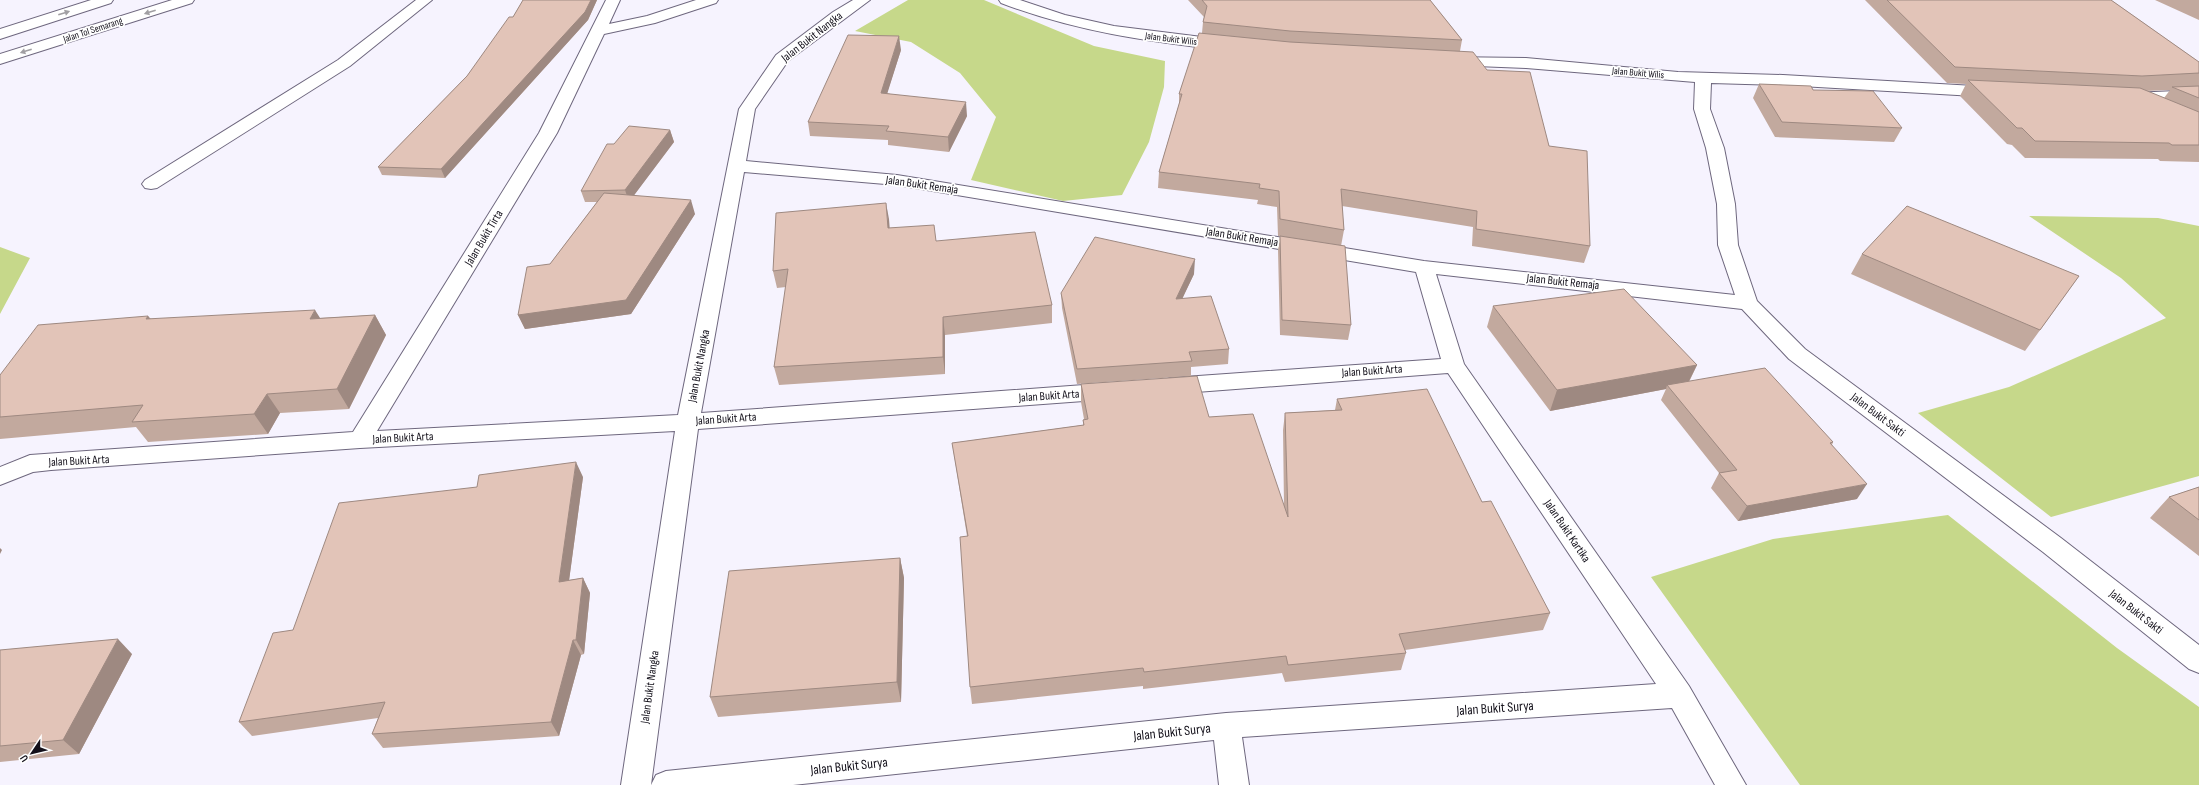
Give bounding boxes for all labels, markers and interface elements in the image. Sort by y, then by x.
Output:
street label: Jalan Bukit Nangka [778,8,846,66]
one-way arrow [143,9,155,15]
one-way arrow [58,10,70,16]
street label: Jalan Tol Semarang [61,15,124,46]
street label: Jalan Bukit Wilis [1143,30,1198,48]
one-way arrow [19,48,31,54]
street label: Jalan Bukit Wilis [1610,65,1665,81]
street label: Jalan Bukit Remaja [884,172,960,198]
street label: Jalan Bukit Tirta [461,207,507,270]
street label: Jalan Bukit Remaja [1204,224,1280,250]
street label: Jalan Bukit Remaja [1525,271,1600,293]
street label: Jalan Bukit Nangka [684,328,713,405]
street label: Jalan Bukit Arta [1340,361,1403,381]
street label: Jalan Bukit Arta [1017,386,1080,406]
street label: Jalan Bukit Sakti [1847,389,1908,440]
street label: Jalan Bukit Arta [694,409,757,429]
street label: Jalan Bukit Arta [371,429,434,447]
street label: Jalan Bukit Arta [47,452,110,470]
street label: Jalan Bukit Kartika [1540,496,1594,566]
street label: Jalan Bukit Sakti [2105,586,2166,638]
street label: Jalan Bukit Nangka [637,649,663,725]
street label: Jalan Bukit Surya [1455,697,1534,719]
street label: Jalan Bukit Surya [1132,719,1211,745]
north arrow [12,733,52,773]
text: U [17,752,31,765]
street label: Jalan Bukit Surya [809,753,888,779]

